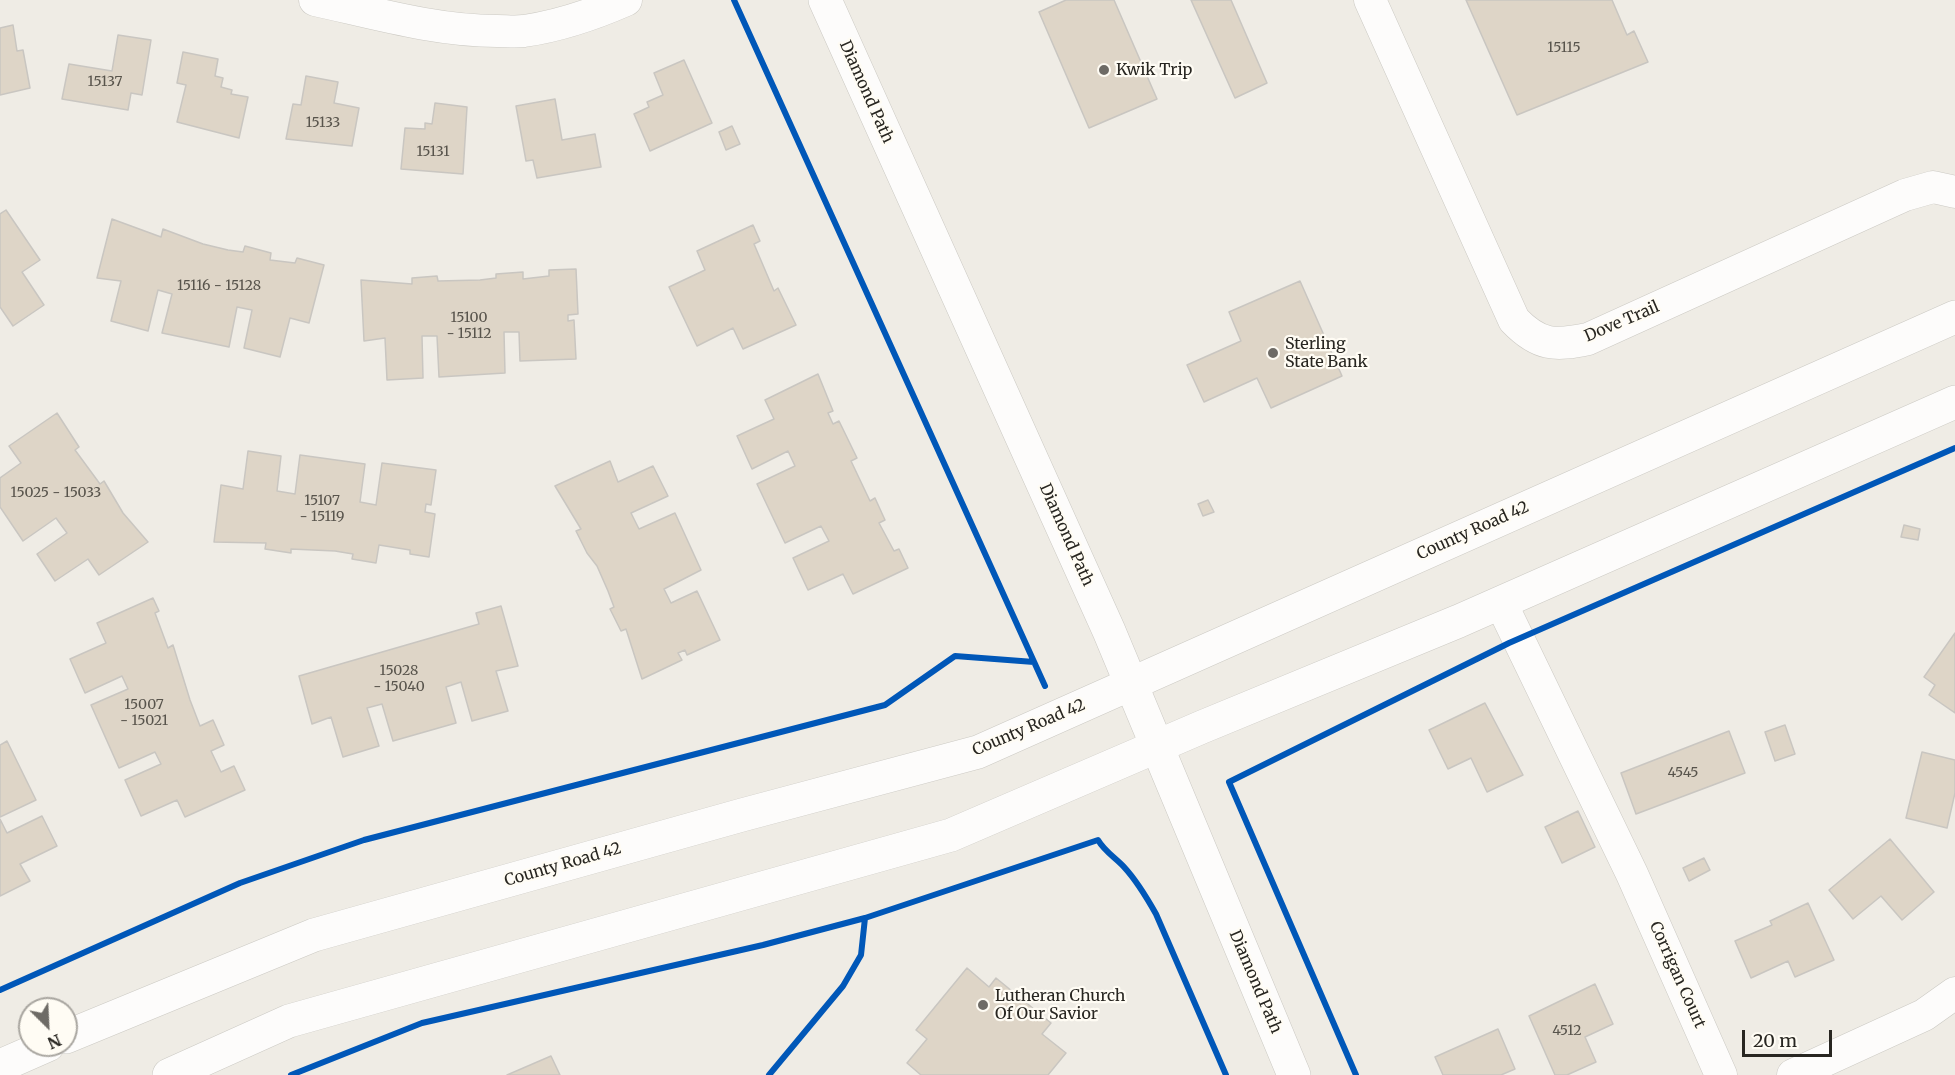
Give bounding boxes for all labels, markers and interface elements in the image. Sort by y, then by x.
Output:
street label: Diamond Path [835,38,897,146]
house number: 15115 [1547,40,1581,56]
place label: Kwik Trip [1116,60,1192,80]
marker: Kwik Trip [1097,63,1111,77]
house number: 15137 [88,74,122,90]
house number: 15133 [306,115,340,131]
house number: 15131 [416,144,450,160]
house number: 15116 - 15128 [177,278,261,294]
street label: Dove Trail [1582,298,1662,346]
house number: 15100 - 15112 [446,310,492,342]
place label: Sterling State Bank [1285,334,1368,372]
marker: Sterling State Bank [1266,346,1280,360]
street label: Diamond Path [1035,481,1097,589]
house number: 15025 - 15033 [11,485,101,501]
house number: 15107 - 15119 [300,493,344,526]
street label: County Road 42 [1414,498,1532,564]
house number: 15028 - 15040 [373,663,425,696]
street label: County Road 42 [970,696,1088,760]
house number: 15007 - 15021 [120,697,168,730]
house number: 4545 [1668,765,1698,781]
street label: County Road 42 [502,839,624,891]
street label: Corrigan Court [1645,919,1709,1031]
street label: Diamond Path [1225,928,1285,1036]
place label: Lutheran Church Of Our Savior [995,986,1125,1024]
north arrow [18,997,78,1057]
marker: Lutheran Church Of Our Savior [976,998,990,1012]
scale bar [1745,1018,1835,1056]
house number: 4512 [1552,1023,1582,1039]
text: 20 m [1753,1029,1797,1052]
text: N [45,1030,64,1053]

